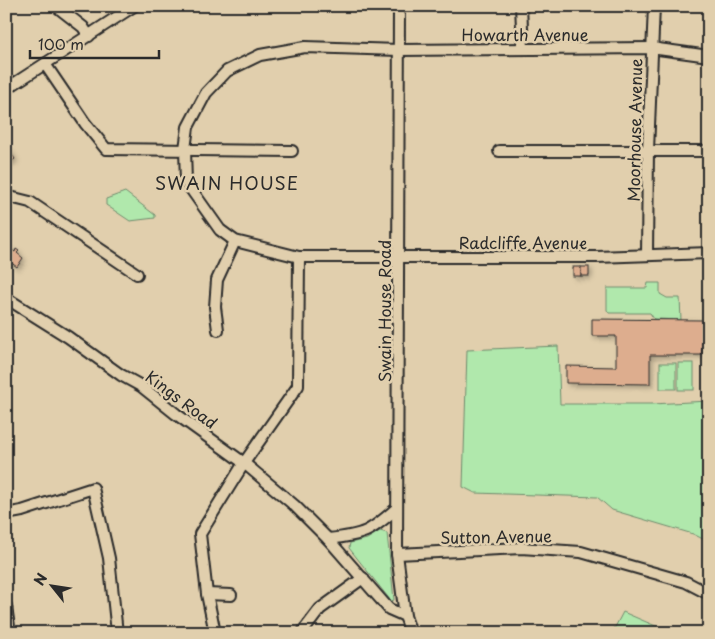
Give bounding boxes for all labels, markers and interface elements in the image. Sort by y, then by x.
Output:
street label: Howarth Avenue [462,22,589,46]
scale bar [30,28,159,60]
text: 100 m [38,32,84,55]
street label: Moorhouse Avenue [621,58,647,202]
district label: SWAIN HOUSE [155,169,299,196]
street label: Radcliffe Avenue [459,230,587,254]
street label: Swain House Road [372,240,396,382]
street label: Kings Road [141,364,223,434]
street label: Sutton Avenue [440,523,552,549]
north arrow [28,562,78,612]
text: N [28,569,52,589]

